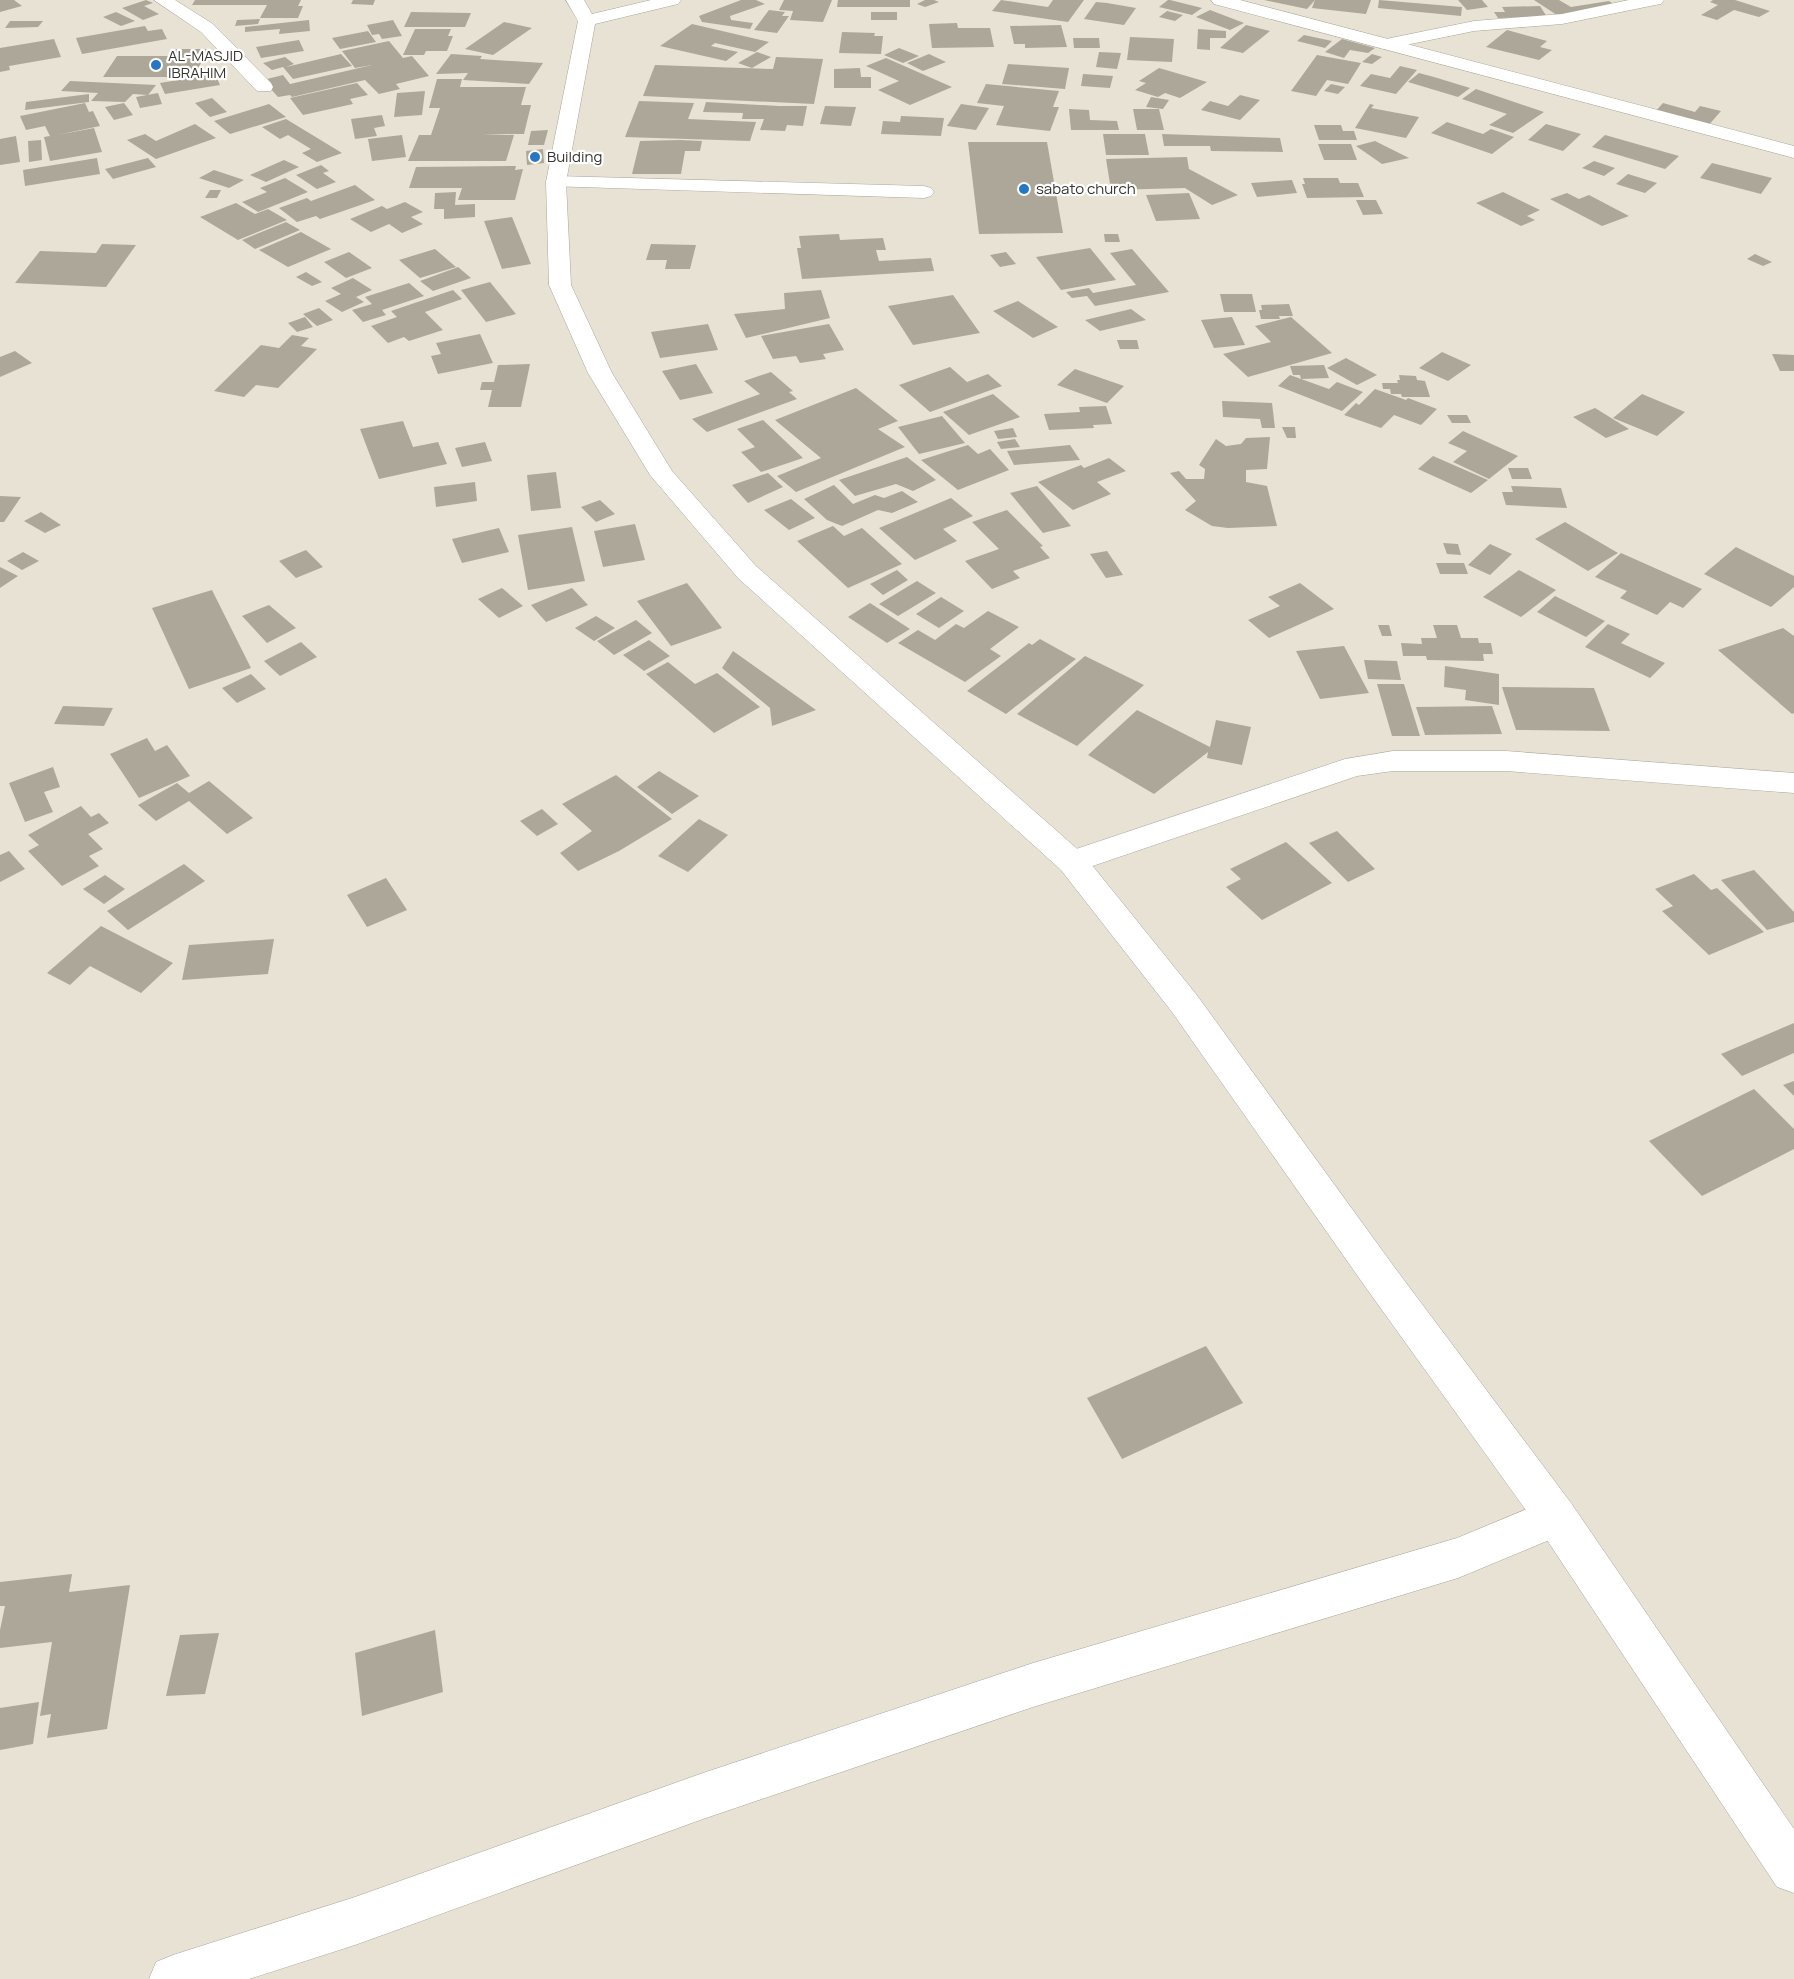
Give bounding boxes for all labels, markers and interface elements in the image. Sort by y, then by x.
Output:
place label: AL-MASJID IBRAHIM [168,45,243,83]
marker: AL-MASJID IBRAHIM [149,58,163,72]
place label: Building [547,146,602,167]
marker: Building [528,150,542,164]
place label: sabato church [1036,178,1136,199]
marker: sabato church [1017,182,1031,196]

